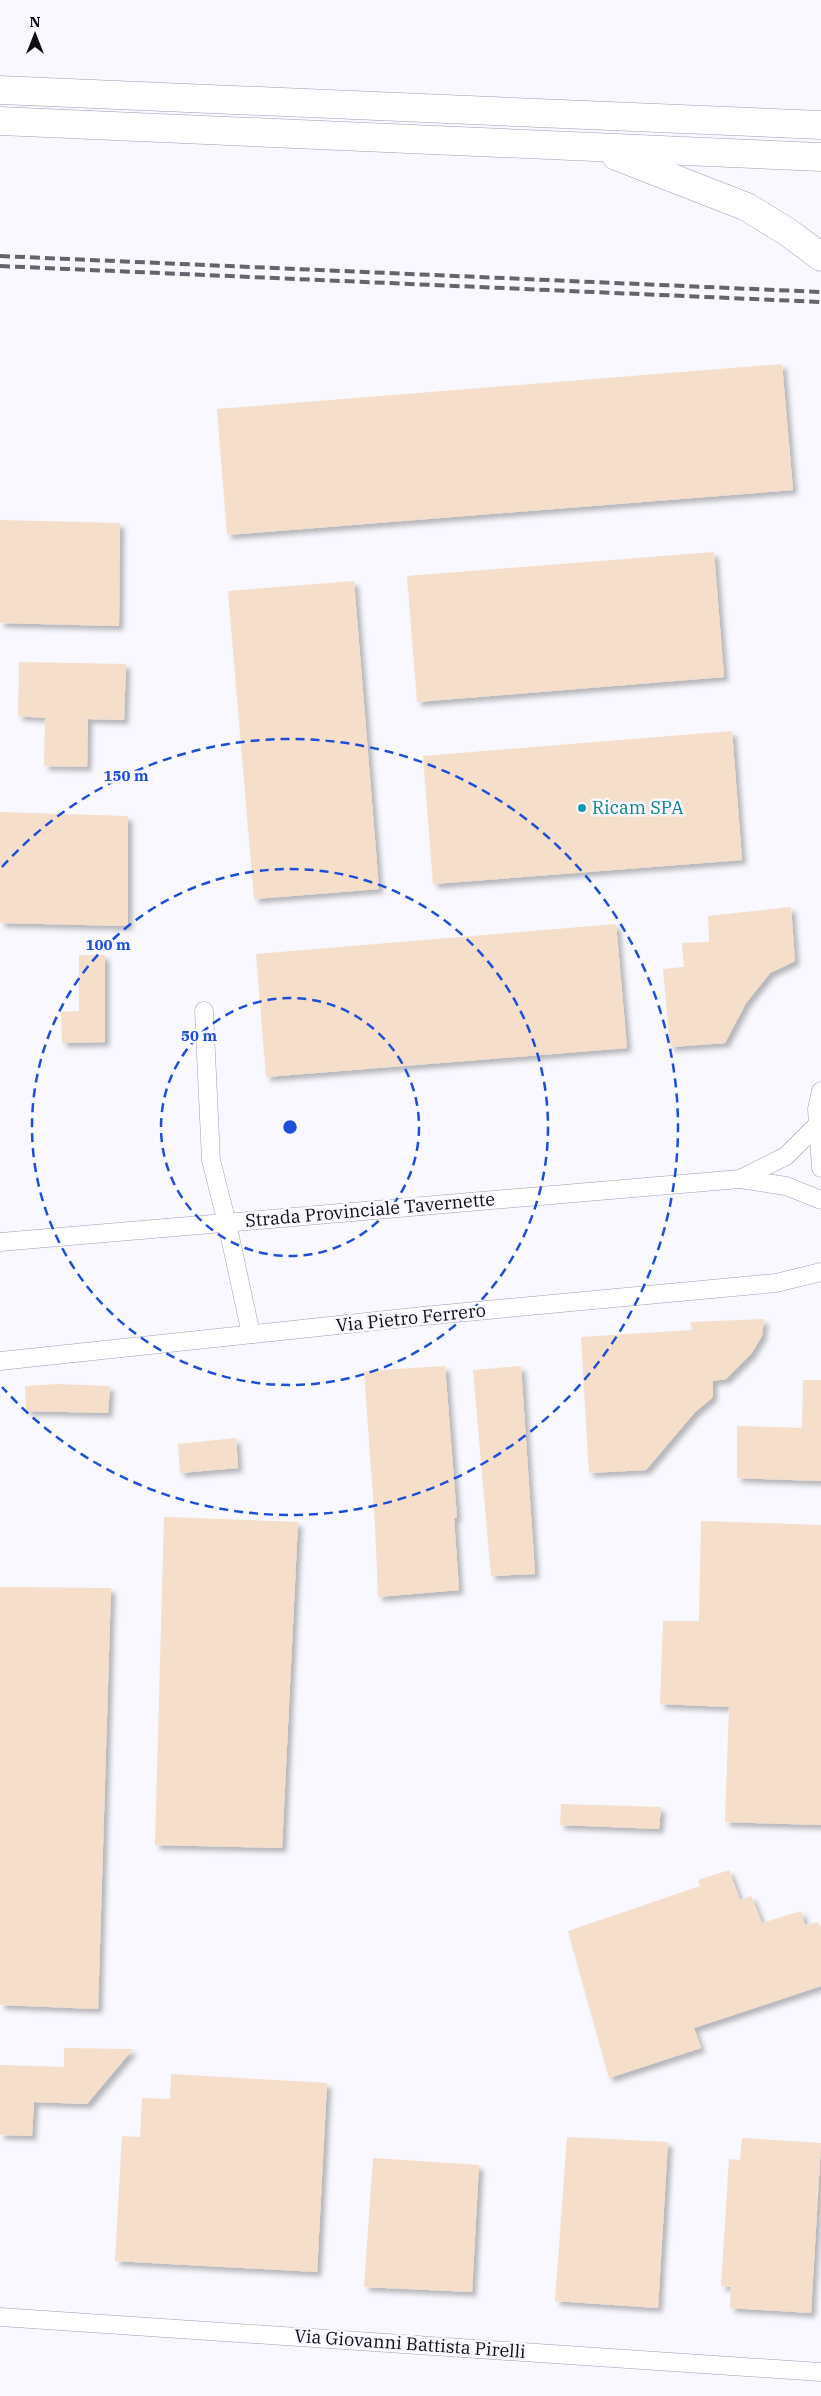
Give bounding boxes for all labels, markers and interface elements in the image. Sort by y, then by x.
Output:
north arrow [10,10,60,60]
text: N [29,13,41,31]
text: 150 m [103,766,149,785]
place label: Ricam SPA [592,796,684,819]
marker: Ricam SPA [576,802,588,814]
text: 100 m [85,935,131,954]
text: 50 m [181,1026,217,1045]
centre of rings [281,1118,299,1136]
street label: Strada Provinciale Tavernette [244,1187,496,1232]
street label: Via Pietro Ferrero [335,1298,487,1337]
street label: Via Giovanni Battista Pirelli [294,2324,527,2363]

